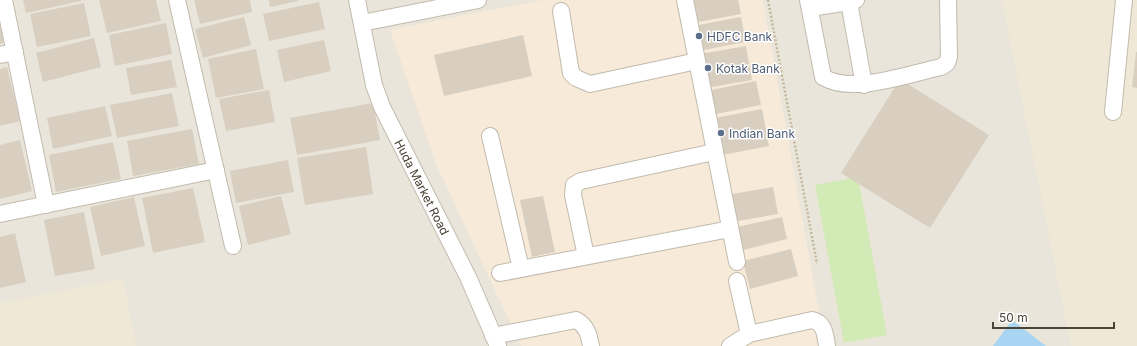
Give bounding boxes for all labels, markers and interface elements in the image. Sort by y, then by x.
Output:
place label: HDFC Bank [707,29,772,44]
marker: HDFC Bank [694,31,704,41]
place label: Kotak Bank [716,61,780,76]
marker: Kotak Bank [703,63,713,73]
place label: Indian Bank [729,126,795,141]
marker: Indian Bank [716,128,726,138]
street label: Huda Market Road [391,137,453,237]
scale bar [993,304,1114,330]
text: 50 m [999,310,1028,325]

